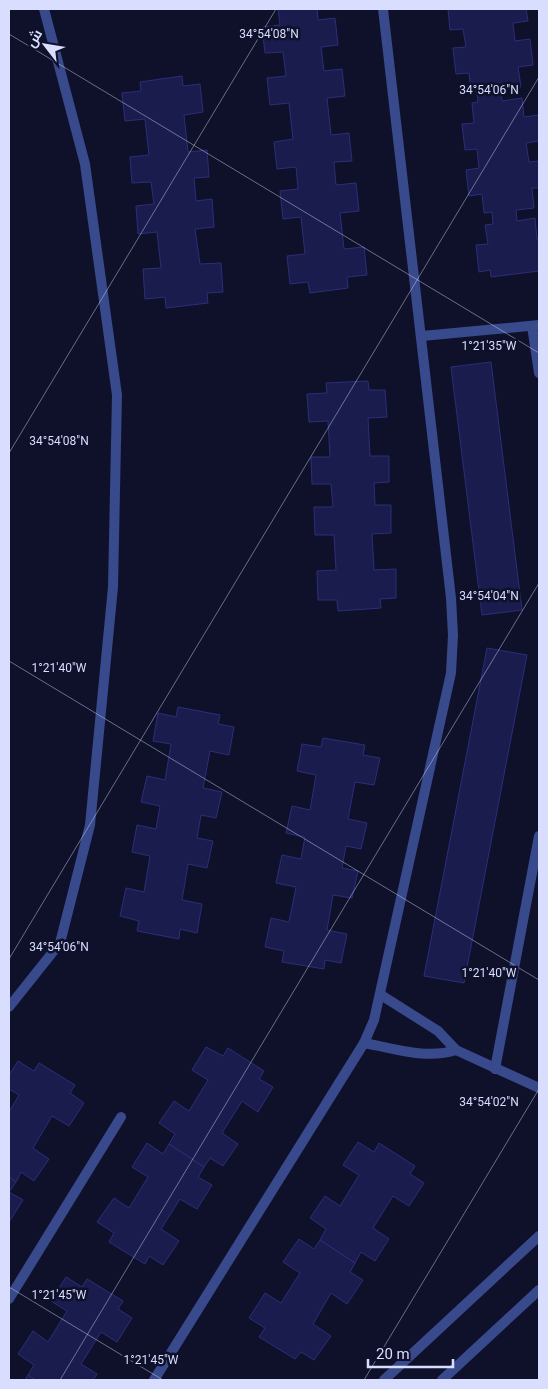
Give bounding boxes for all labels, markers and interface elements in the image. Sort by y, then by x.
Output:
north arrow [20,20,70,70]
text: ش [22,26,46,51]
text: 34°54'08"N [239,27,299,41]
text: 34°54'06"N [459,83,519,97]
text: 1°21'35"W [462,339,517,353]
text: 34°54'08"N [29,434,89,448]
text: 34°54'04"N [459,589,519,603]
text: 1°21'40"W [32,661,87,675]
text: 34°54'06"N [29,940,89,954]
text: 1°21'40"W [462,966,517,980]
text: 34°54'02"N [459,1095,519,1109]
text: 1°21'45"W [32,1288,87,1302]
scale bar [368,1336,453,1368]
text: 20 m [376,1345,410,1363]
text: 1°21'45"W [124,1353,179,1367]

